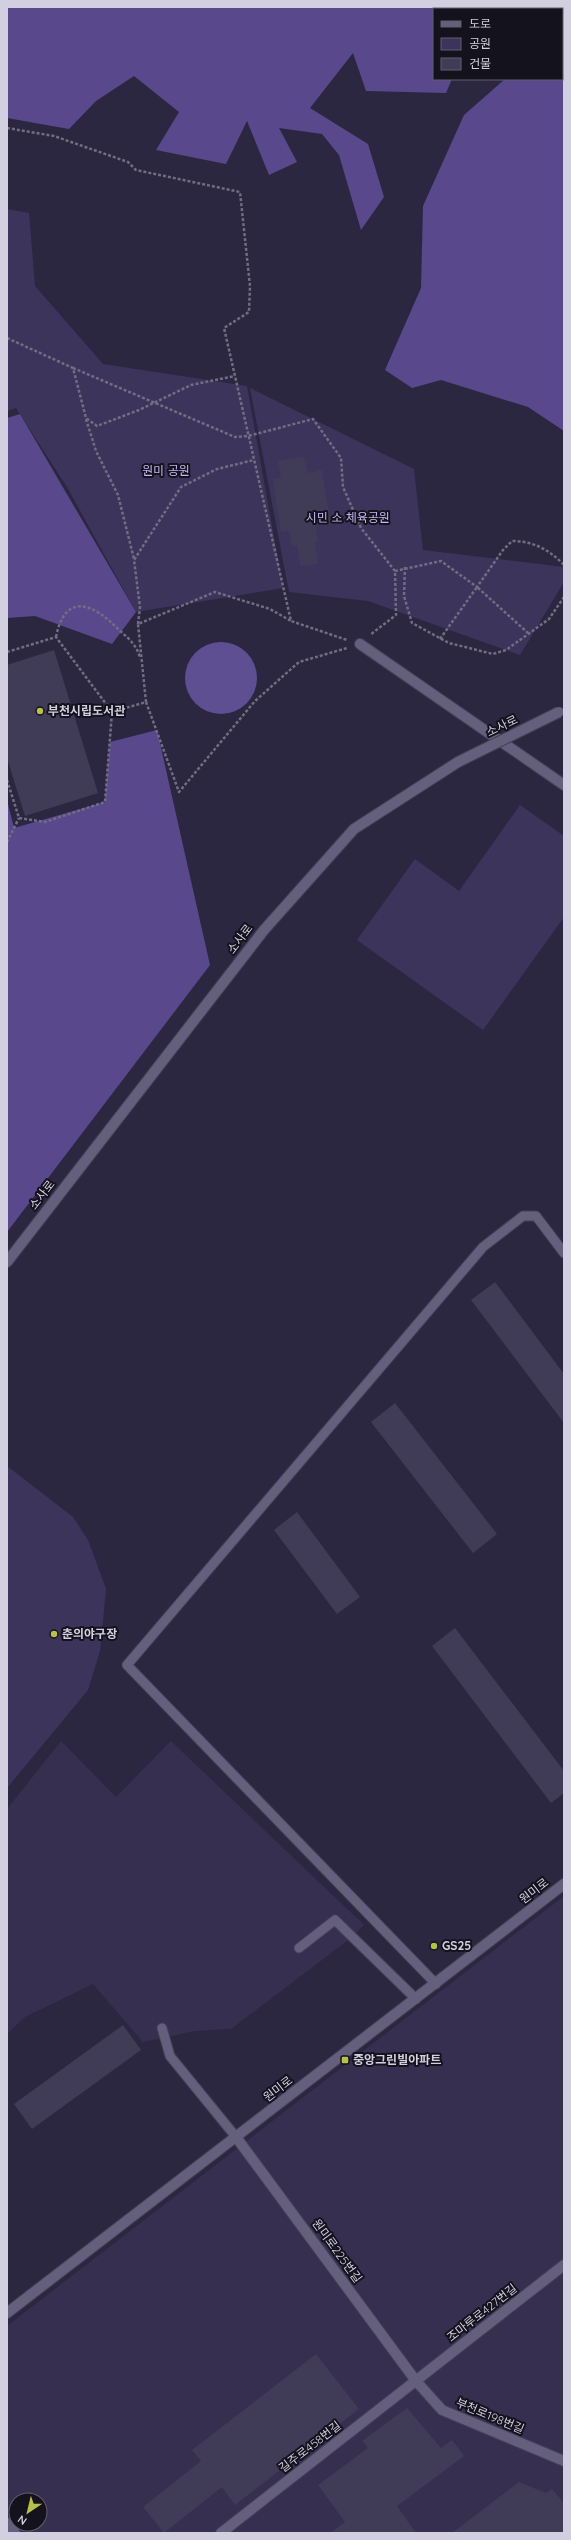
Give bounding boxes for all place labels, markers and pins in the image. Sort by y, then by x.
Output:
place label: 부천시립도서관 [48,703,125,718]
marker: 부천시립도서관 [35,706,45,716]
place label: 춘의야구장 [62,1626,117,1641]
marker: 춘의야구장 [49,1629,59,1639]
place label: GS25 [442,1938,471,1953]
marker: GS25 [429,1941,439,1951]
place label: 중앙그린빌아파트 [353,2052,441,2067]
marker: 중앙그린빌아파트 [340,2055,350,2065]

